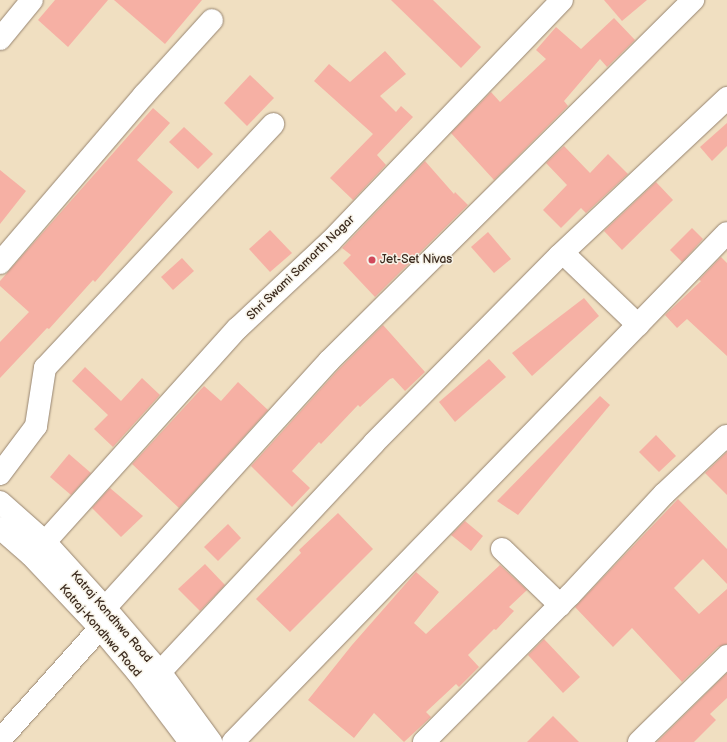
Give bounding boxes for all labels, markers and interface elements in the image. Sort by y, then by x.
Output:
street label: Shri Swami Samarth Nagar [244,212,358,324]
place label: Jet-Set Nivas [380,253,452,267]
marker: Jet-Set Nivas [367,255,377,265]
street label: Katraj Kondhwa Road [67,568,155,666]
street label: Katraj-Kondhwa Road [56,582,144,680]

